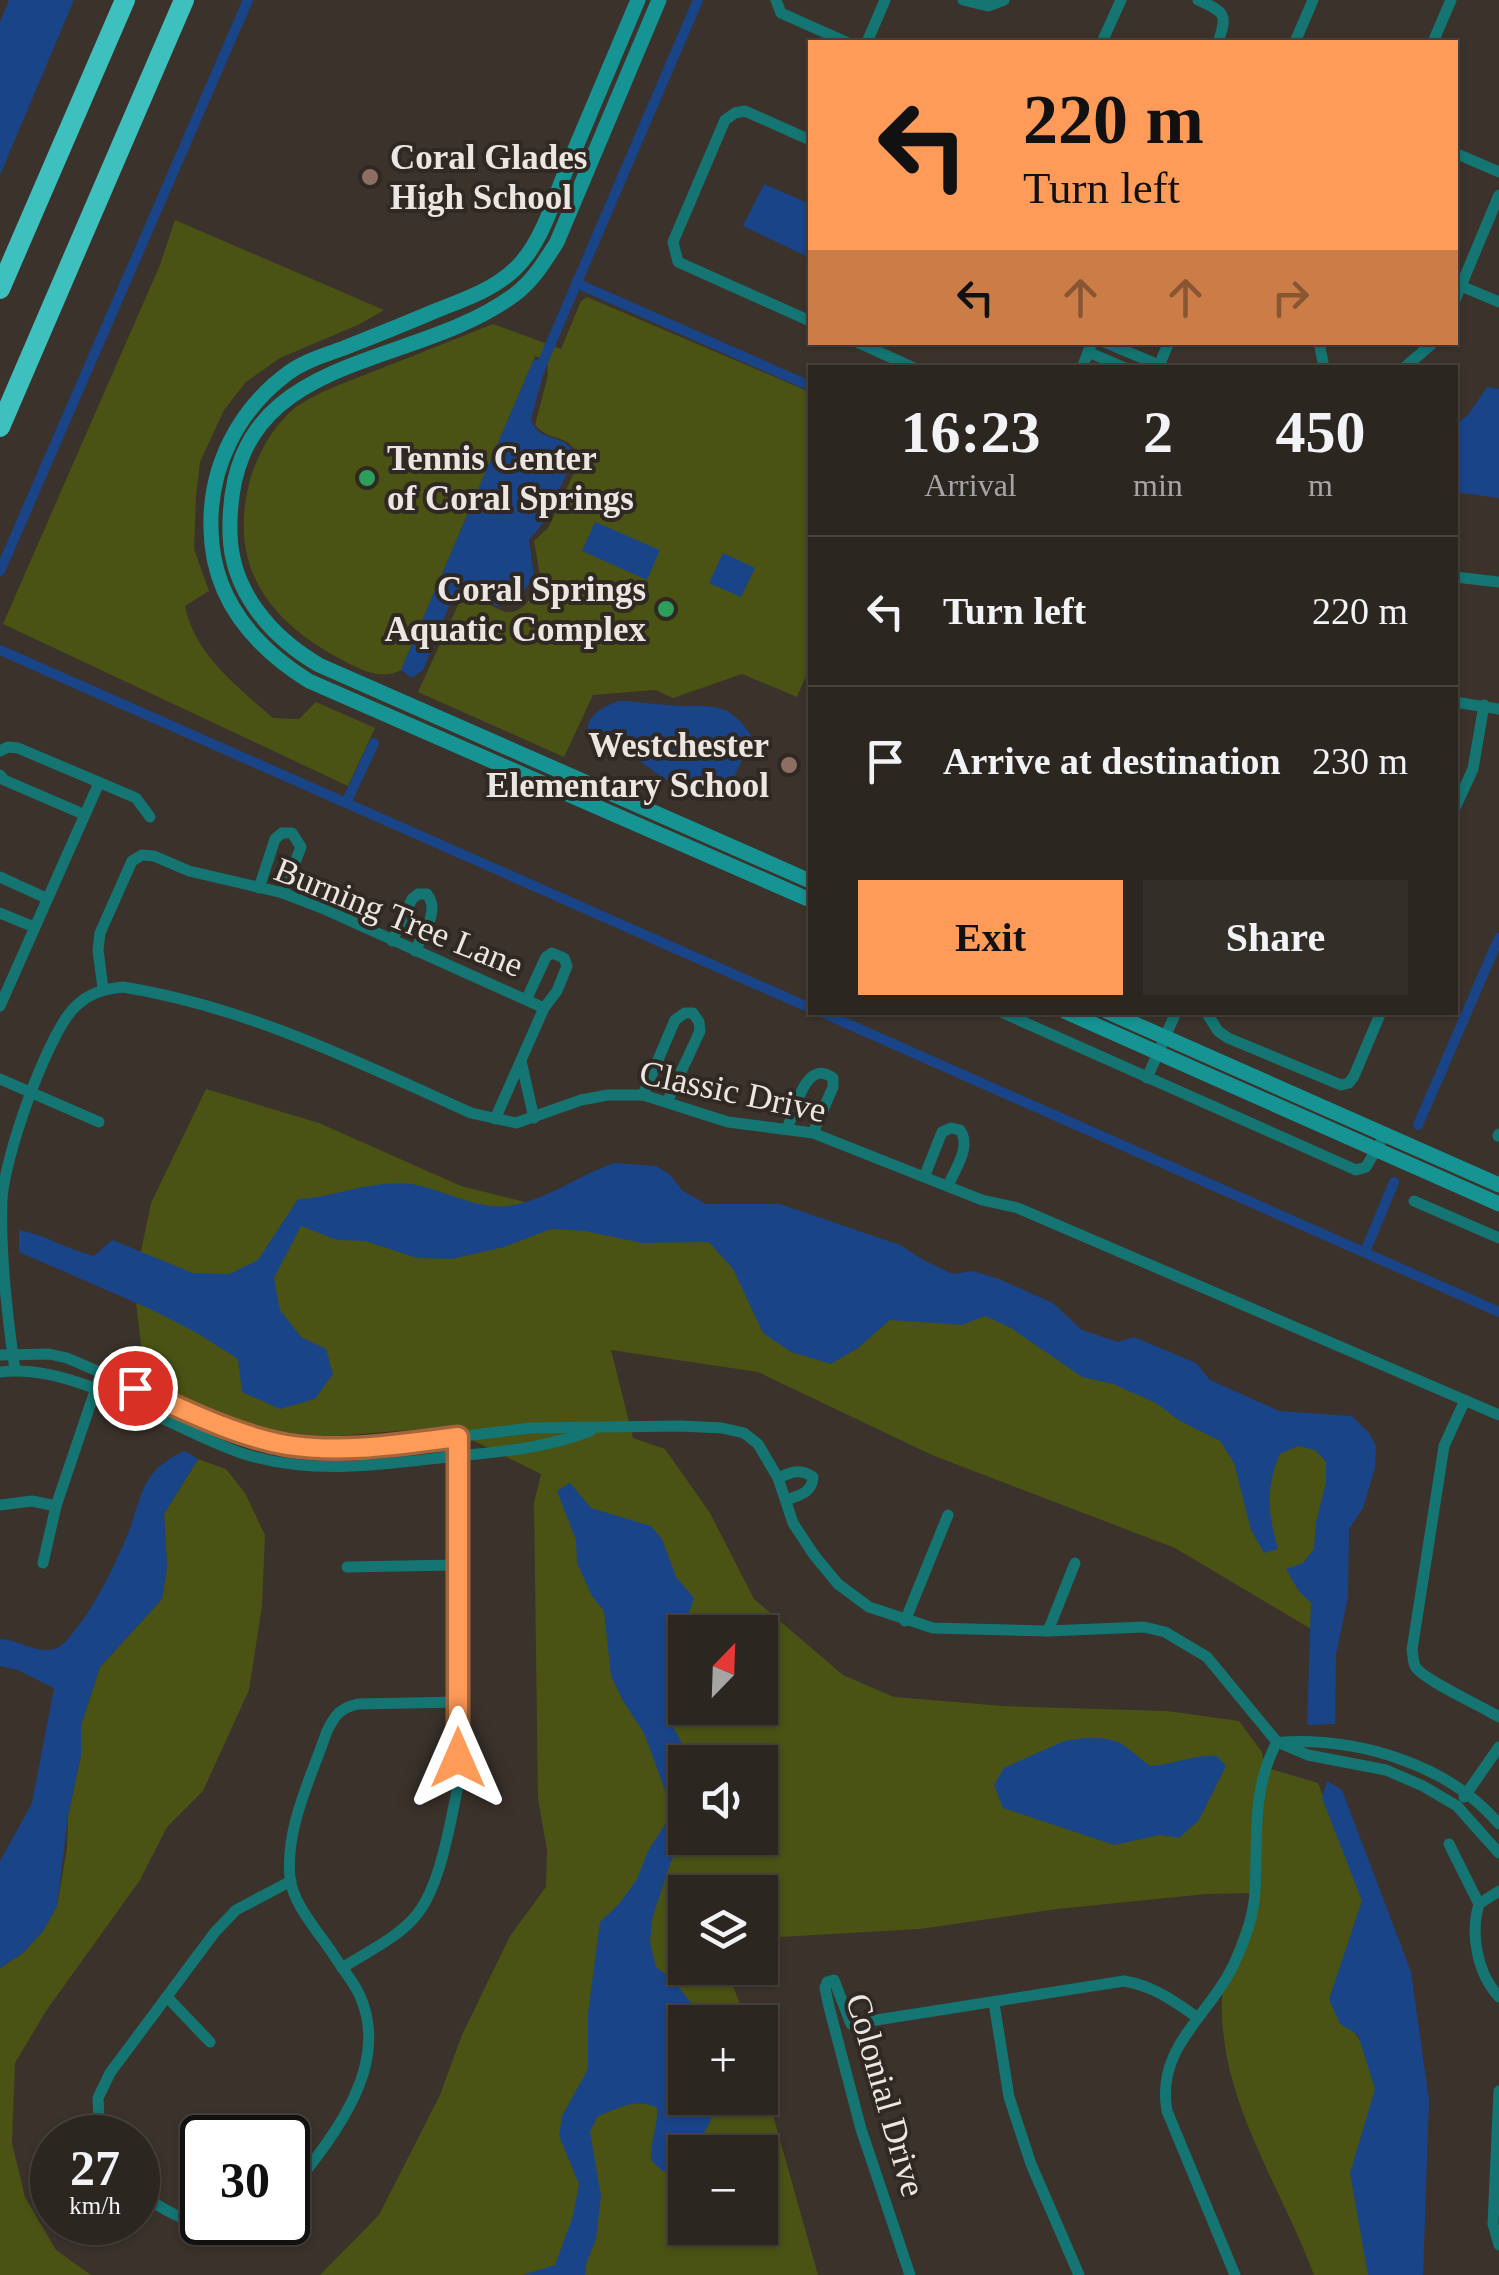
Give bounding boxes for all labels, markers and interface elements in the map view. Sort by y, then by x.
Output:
icon: left [858,80,988,210]
text: 220 m [1023,81,1204,158]
place label: Coral Glades High School [390,138,587,217]
text: Turn left [1023,163,1180,213]
marker: Coral Glades High School [359,166,381,188]
icon: left [948,270,1003,325]
icon: ahead [1053,270,1108,325]
icon: ahead [1158,270,1213,325]
icon: right [1263,270,1318,325]
text: 16:23 [901,399,1041,465]
text: 2 [1143,399,1173,465]
text: 450 [1275,399,1365,465]
place label: Tennis Center of Coral Springs [387,439,634,518]
marker: Tennis Center of Coral Springs [356,467,378,489]
text: Arrival [924,467,1017,503]
text: min [1133,467,1183,503]
text: m [1308,467,1333,503]
place label: Coral Springs Aquatic Complex [384,570,646,649]
icon: left [858,584,913,639]
text: Turn left [943,590,1086,632]
text: 220 m [1312,590,1408,632]
marker: Coral Springs Aquatic Complex [655,598,677,620]
place label: Westchester Elementary School [486,726,769,805]
icon: arrive [858,734,913,789]
text: Arrive at destination [943,740,1281,782]
text: 230 m [1312,740,1408,782]
marker: Westchester Elementary School [778,754,800,776]
street label: Burning Tree Lane [269,850,529,985]
button: Exit [858,880,1123,995]
button: Share [1143,880,1408,995]
street label: Classic Drive [636,1053,830,1130]
pin [93,1346,178,1431]
icon: arrive [108,1361,163,1416]
north arrow [668,1615,778,1725]
map controls [668,1615,778,2245]
position arrow [406,1706,510,1810]
button: sound [668,1745,778,1855]
button: layers [668,1875,778,1985]
street label: Colonial Drive [838,1989,933,2201]
button: + [668,2005,778,2115]
speed limit sign: 30 [180,2115,310,2245]
button: − [668,2135,778,2245]
text: 27 [70,2140,120,2196]
text: km/h [69,2192,121,2219]

